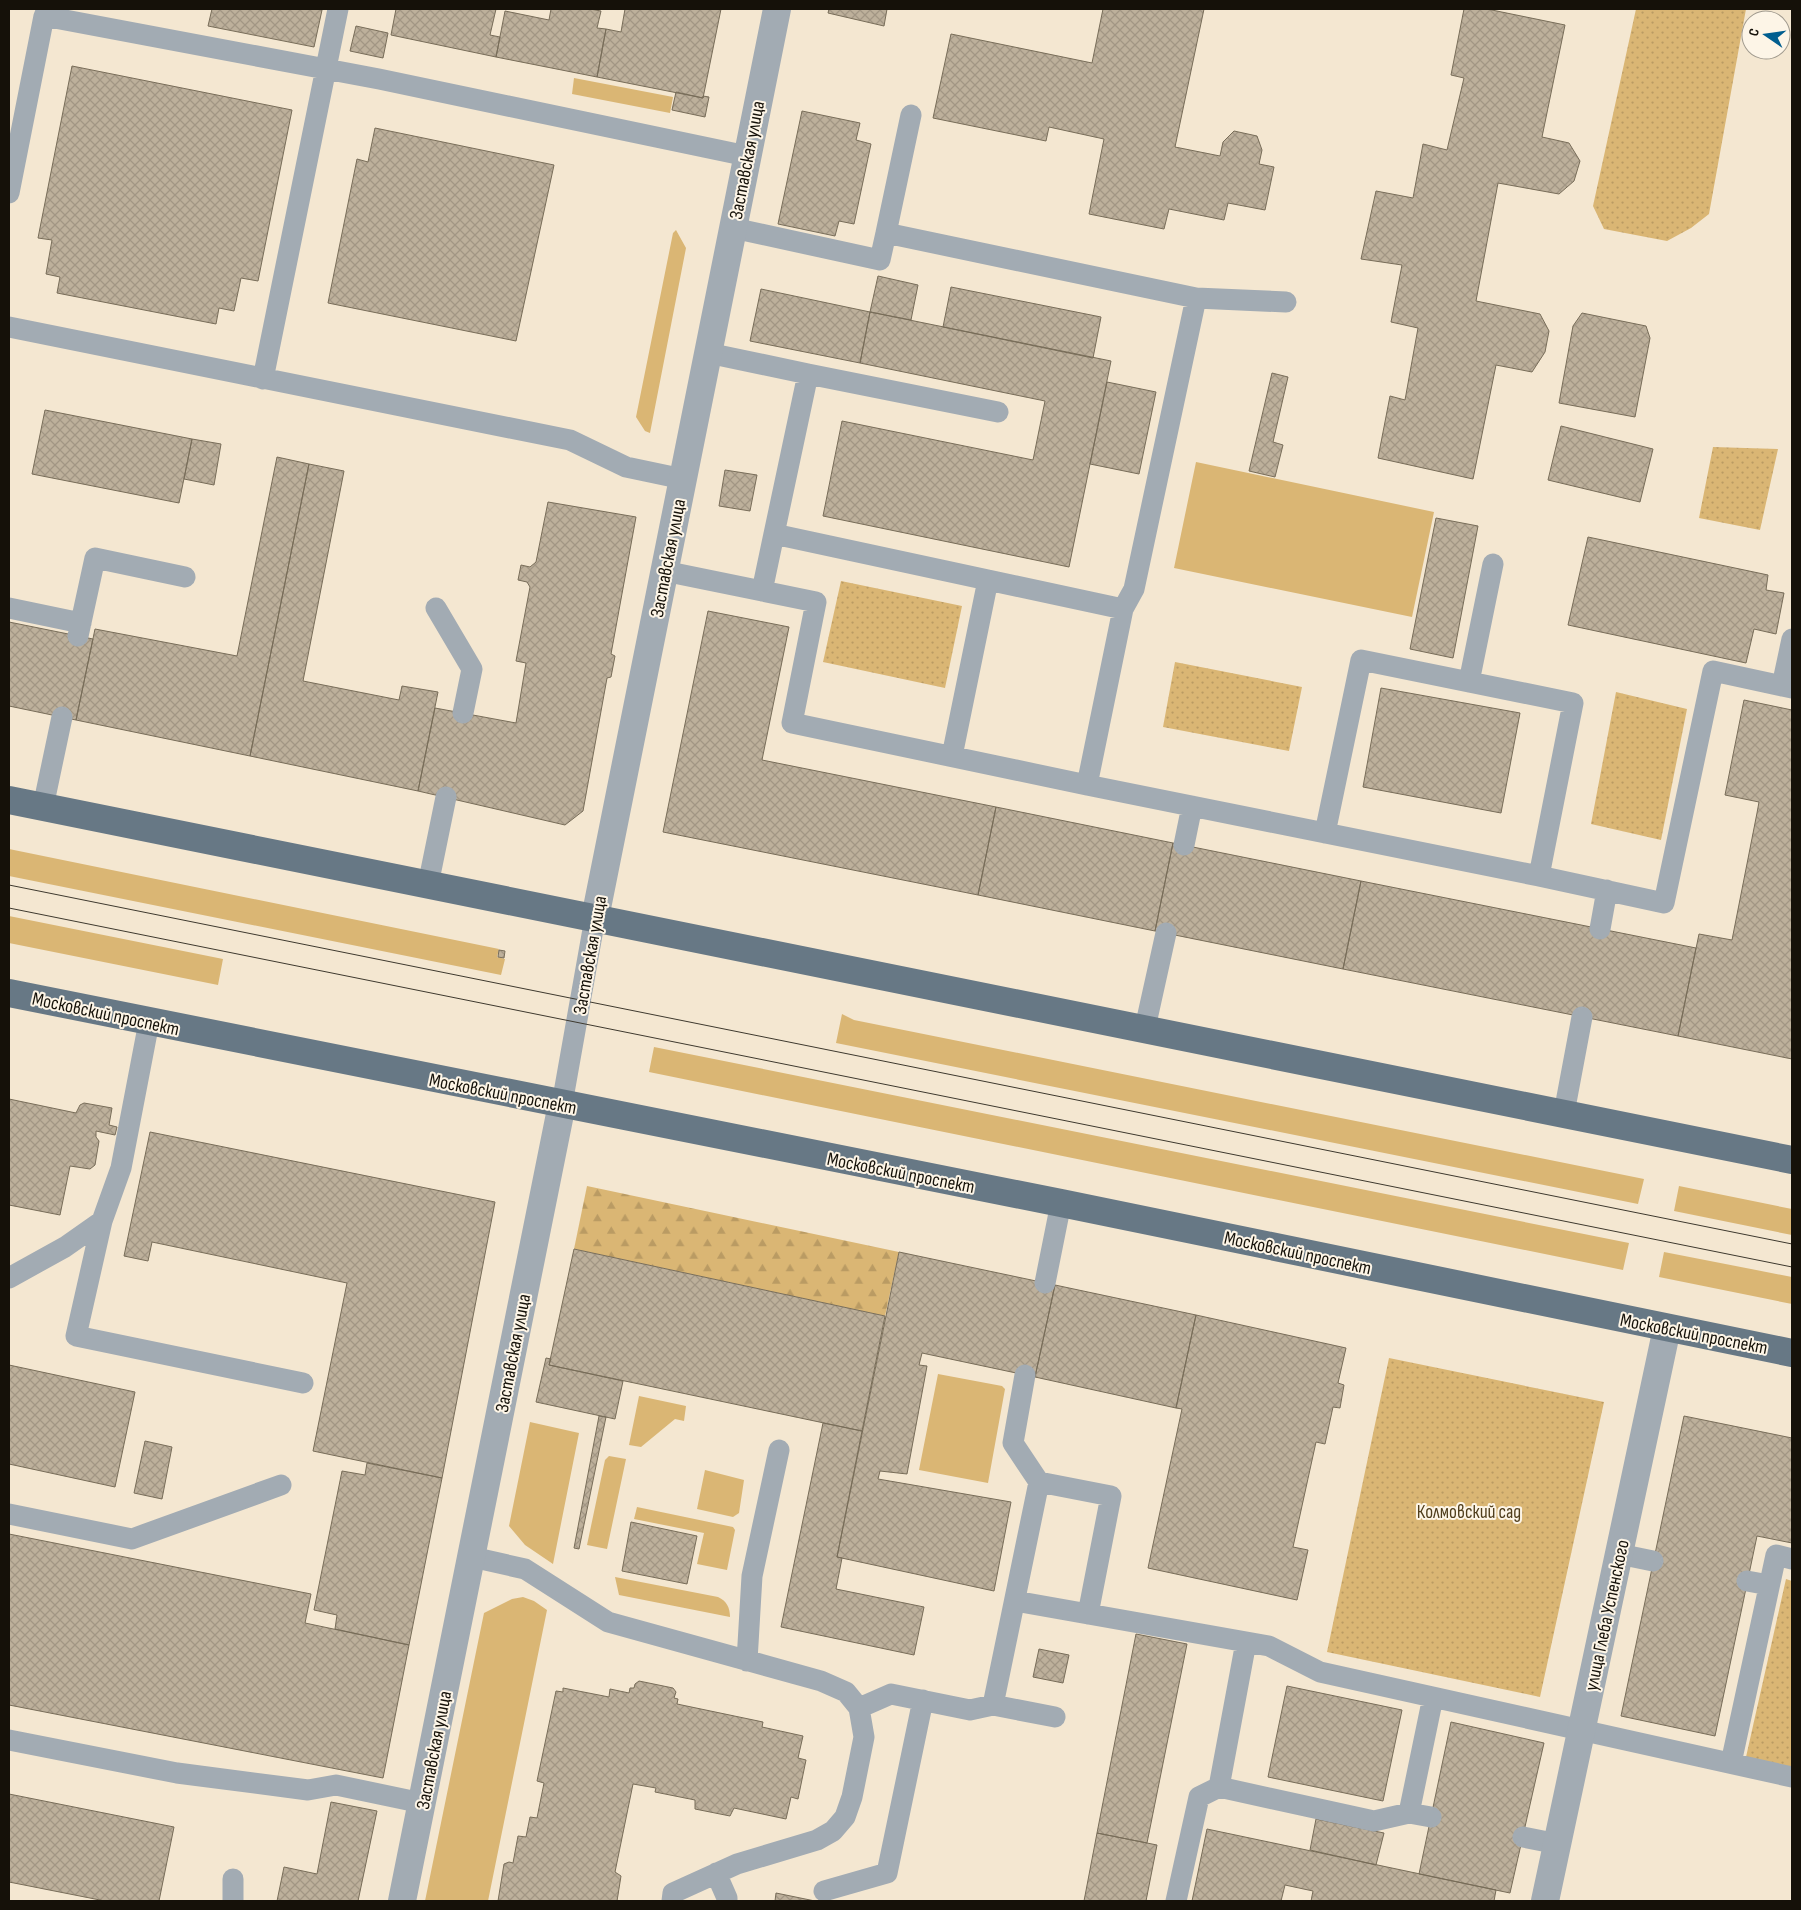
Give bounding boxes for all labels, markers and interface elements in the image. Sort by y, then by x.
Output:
north arrow [1741,10,1791,60]
text: С [1745,27,1763,38]
street label: Заставская улица [725,99,770,221]
street label: Заставская улица [646,497,691,619]
street label: Заставская улица [569,894,612,1016]
street label: Московский проспект [30,988,181,1041]
street label: Московский проспект [427,1069,578,1120]
street label: Московский проспект [825,1148,976,1199]
street label: Московский проспект [1222,1227,1373,1280]
street label: Заставская улица [491,1292,536,1414]
street label: Московский проспект [1618,1309,1769,1360]
park label: Колмовский сад [1417,1501,1521,1524]
street label: улица Глеба Успенского [1580,1538,1635,1693]
street label: Заставская улица [412,1689,457,1811]

